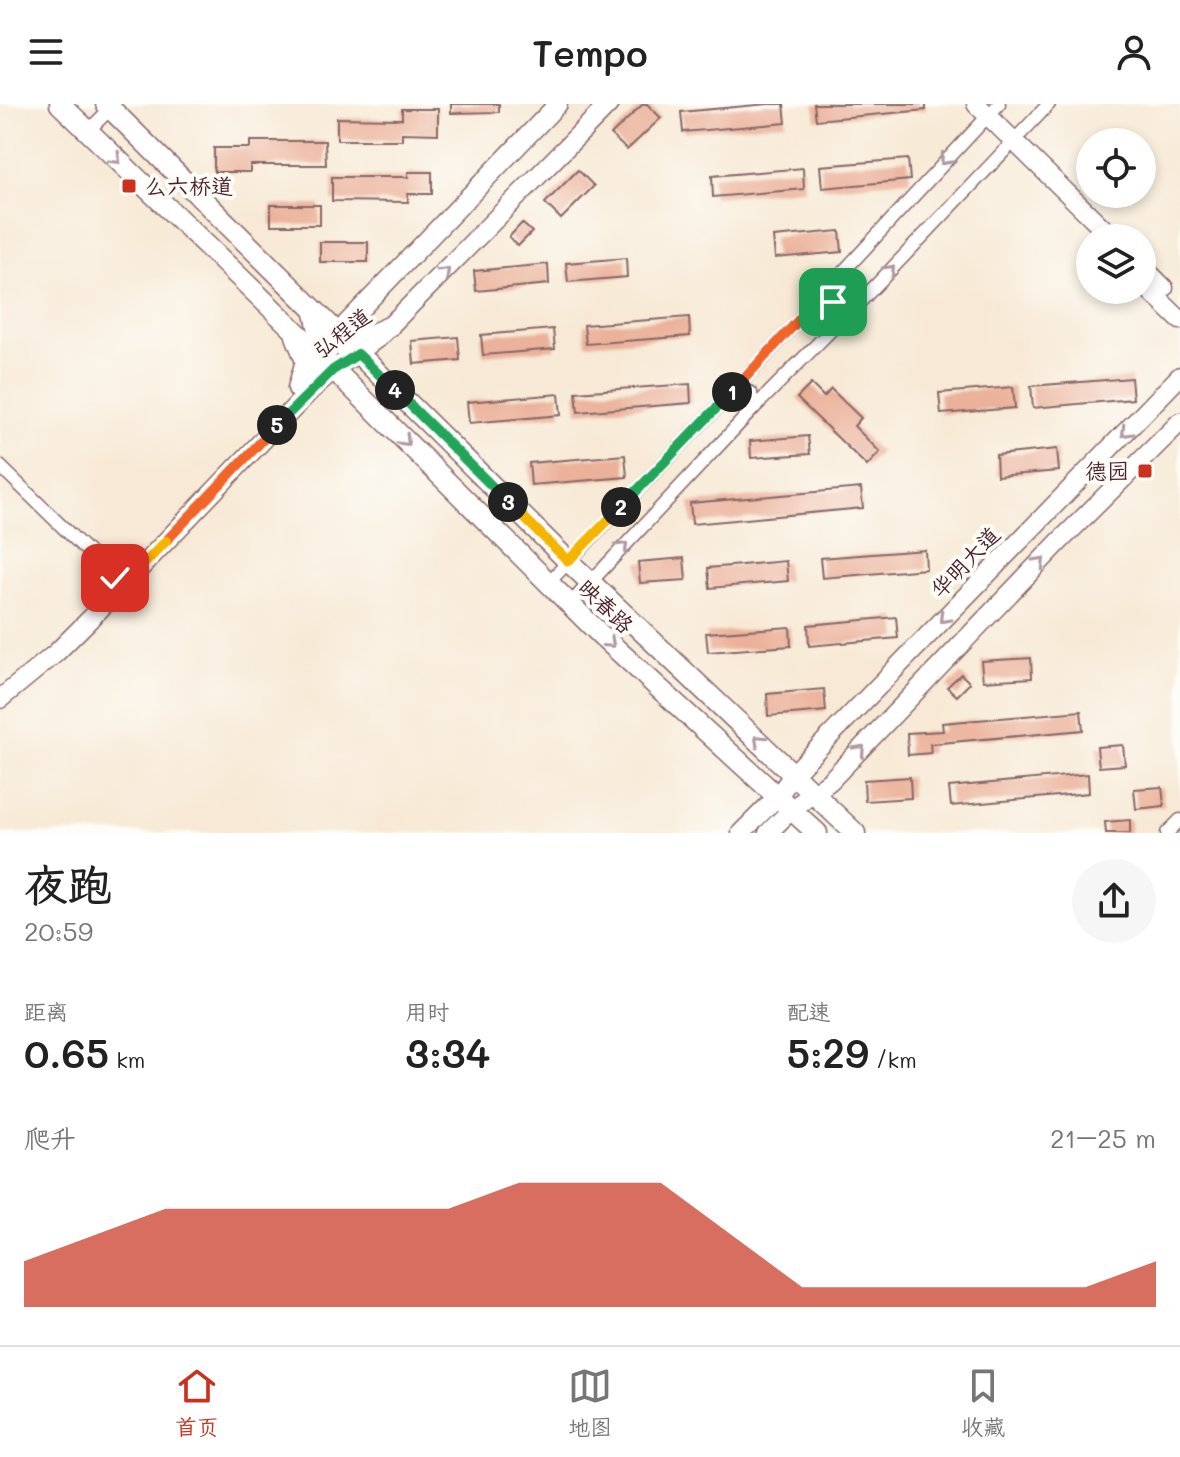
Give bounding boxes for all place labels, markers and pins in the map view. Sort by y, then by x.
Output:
place label: 么六桥道 [145,171,233,200]
marker: 么六桥道 [120,177,138,195]
pin [799,268,867,336]
pin: 4 [375,370,415,410]
pin: 1 [712,372,752,412]
pin: 5 [257,405,297,445]
place label: 德园 [1085,456,1129,485]
marker: 德园 [1136,462,1154,480]
pin: 3 [488,482,528,522]
pin: 2 [601,487,641,527]
pin [81,544,149,612]

